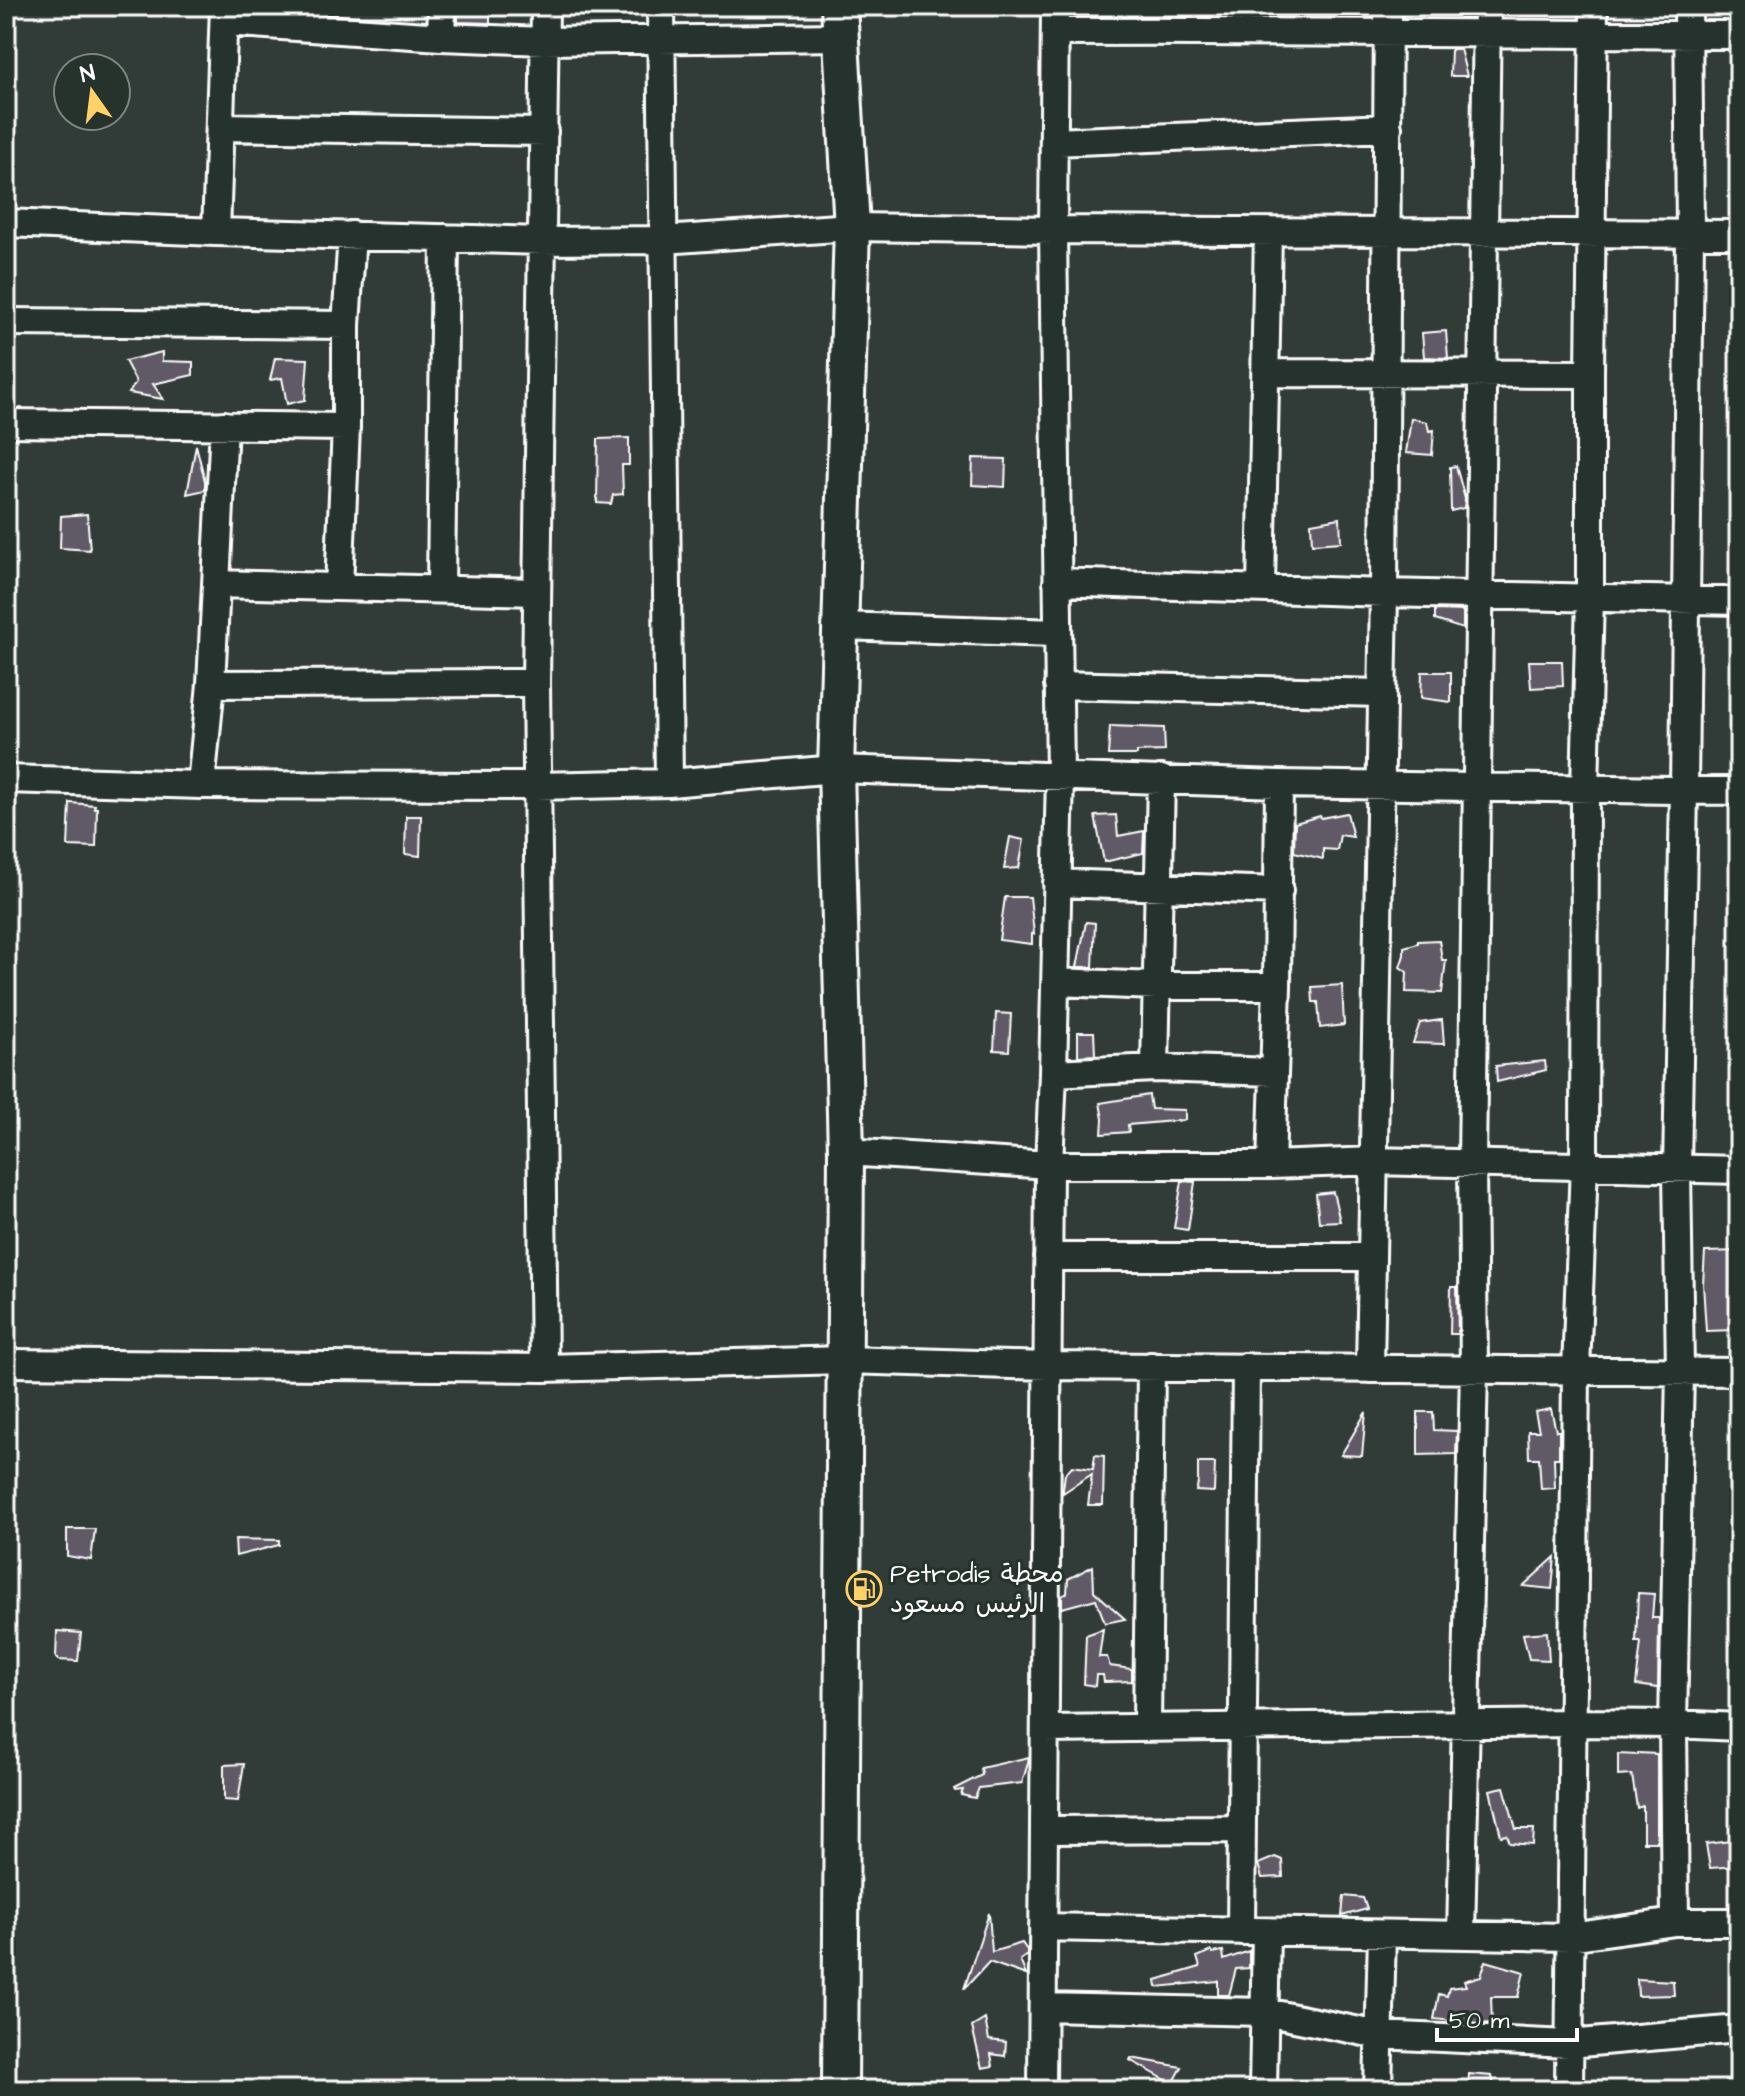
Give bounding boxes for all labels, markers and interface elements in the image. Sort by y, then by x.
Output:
north arrow [52,52,132,132]
text: N [77,57,98,91]
place label: Petrodis محطة الرئيس مسعود [890,1556,1064,1622]
fuel station icon: Petrodis محطة الرئيس مسعود [845,1570,883,1608]
scale bar [1437,1992,1577,2042]
text: 50 m [1449,2004,1510,2038]

